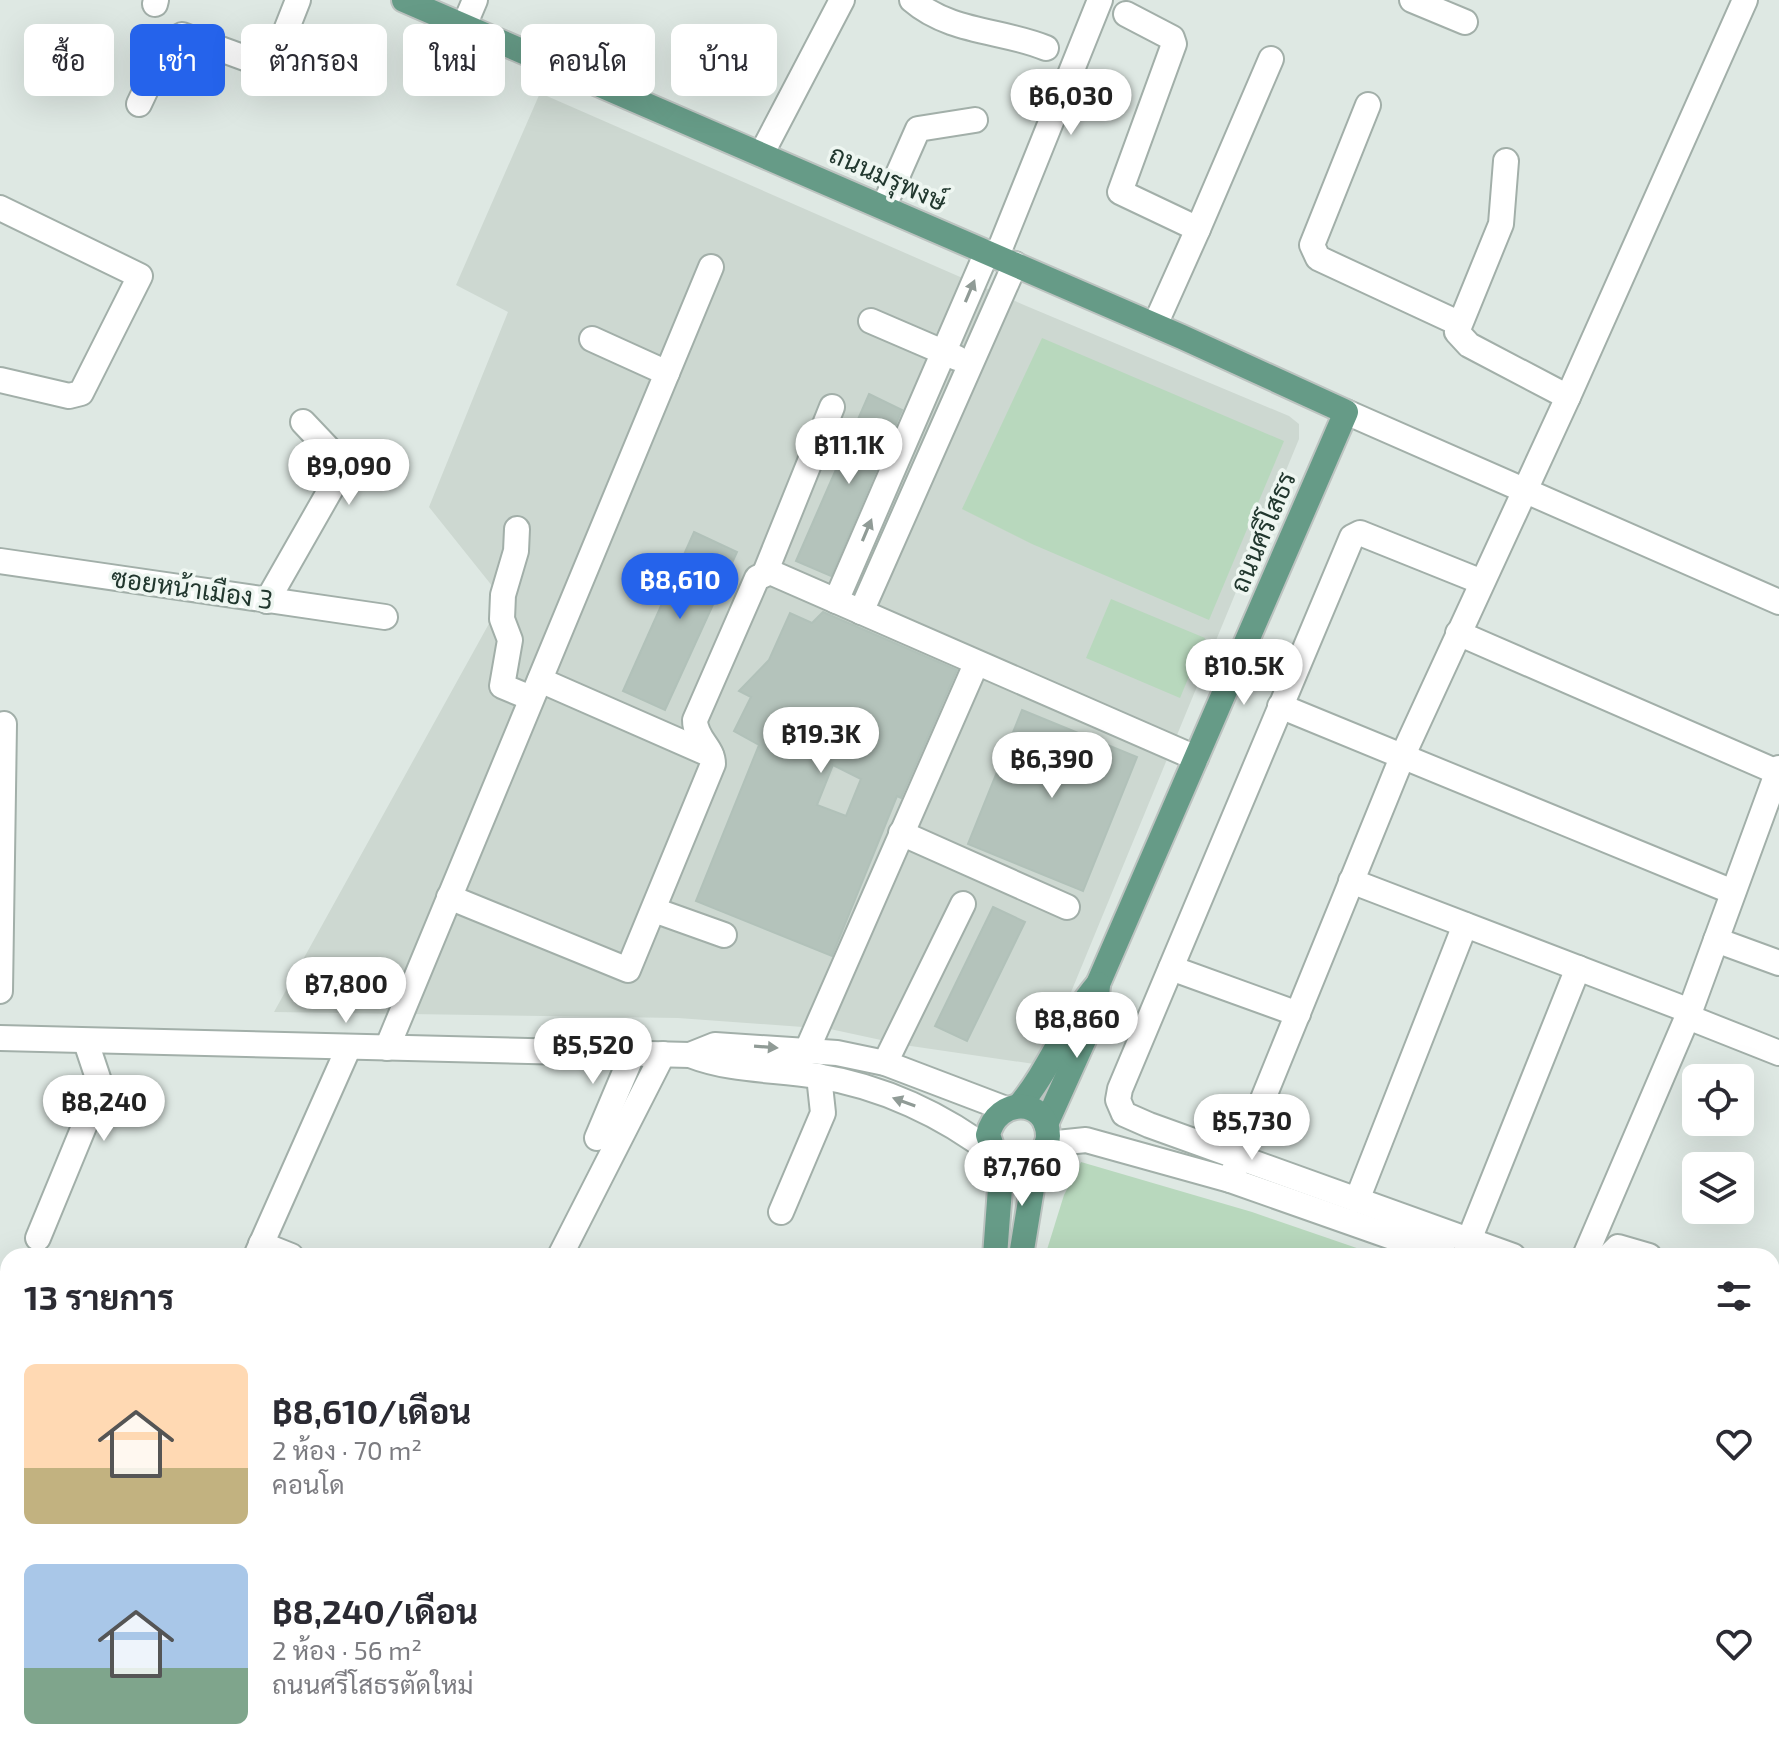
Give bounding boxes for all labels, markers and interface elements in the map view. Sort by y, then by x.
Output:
chip: ซื้อ [24,24,114,96]
chip: เช่า [130,24,225,96]
chip: ตัวกรอง [241,24,387,96]
chip: ใหม่ [403,24,505,96]
chip: คอนโด [521,24,655,96]
chip: บ้าน [671,24,777,96]
pin: ฿6,030 [1006,69,1136,137]
text: ฿6,030 [1029,79,1113,110]
street label: ถนนมรุพงษ์ [824,137,952,220]
one-way arrow [964,279,977,303]
pin: ฿11.1K [784,418,914,486]
text: ฿11.1K [813,428,885,459]
pin: ฿9,090 [284,439,414,507]
text: ฿9,090 [306,449,392,480]
street label: ถนนศรีโสธร [1222,466,1301,596]
one-way arrow [861,518,874,542]
pin: ฿8,610 [615,553,745,621]
street label: ซอยหน้าเมือง 3 [109,561,275,614]
text: ฿8,610 [639,563,721,594]
pin: ฿10.5K [1179,639,1309,707]
text: ฿10.5K [1204,649,1284,680]
pin: ฿19.3K [756,707,886,775]
text: ฿19.3K [781,717,861,748]
pin: ฿6,390 [987,732,1117,800]
text: ฿6,390 [1010,742,1094,773]
pin: ฿7,800 [281,957,411,1025]
text: ฿7,800 [304,967,388,998]
pin: ฿8,860 [1012,992,1142,1060]
text: ฿8,860 [1034,1002,1120,1033]
pin: ฿5,520 [528,1018,658,1086]
text: ฿5,520 [552,1028,634,1059]
one-way arrow [754,1041,779,1054]
map controls [1682,1064,1754,1224]
button: locate [1682,1064,1754,1136]
pin: ฿8,240 [39,1075,169,1143]
text: ฿8,240 [61,1085,147,1116]
pin: ฿5,730 [1187,1094,1317,1162]
one-way arrow [892,1095,916,1108]
text: ฿5,730 [1212,1104,1292,1135]
pin: ฿7,760 [957,1140,1087,1208]
text: ฿7,760 [982,1150,1062,1181]
button: layers [1682,1152,1754,1224]
icon: filters [1712,1274,1756,1318]
text: 13 รายการ [24,1276,174,1317]
text: ฿8,610/เดือน [272,1390,471,1431]
icon: home [88,1396,184,1492]
icon: heart [1712,1422,1756,1466]
text: 2 ห้อง · 70 m² [272,1434,422,1465]
text: คอนโด [272,1468,345,1499]
text: ฿8,240/เดือน [272,1590,478,1631]
icon: home [88,1596,184,1692]
icon: heart [1712,1622,1756,1666]
text: 2 ห้อง · 56 m² [272,1634,422,1665]
text: ถนนศรีโสธรตัดใหม่ [272,1668,474,1699]

